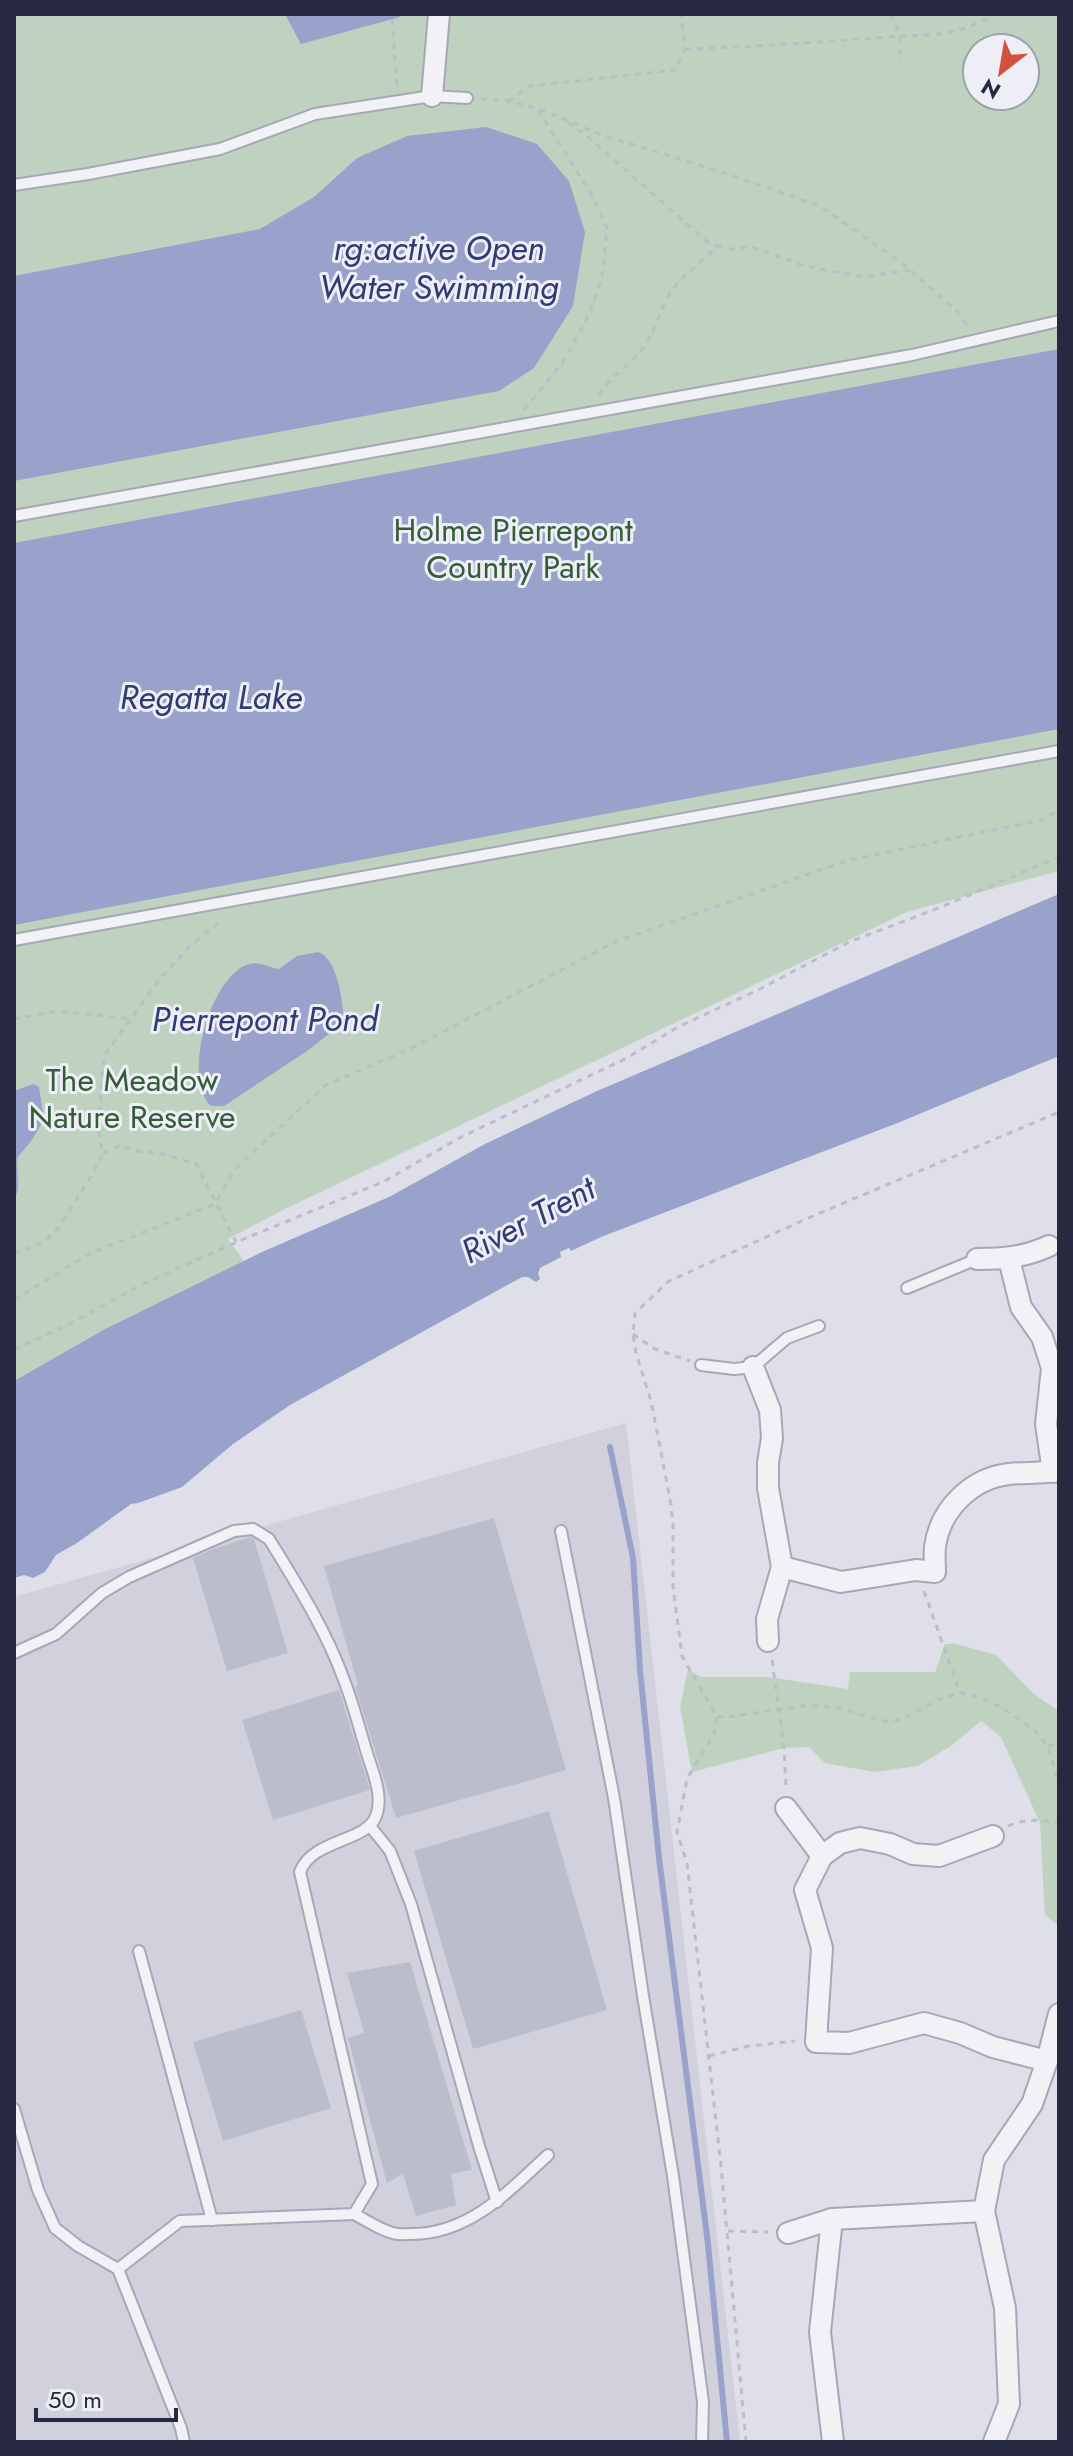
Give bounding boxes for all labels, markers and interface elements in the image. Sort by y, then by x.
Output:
north arrow [961,32,1041,112]
text: N [975,71,1006,107]
water label: rg:active Open Water Swimming [319,224,559,312]
park label: Holme Pierrepont Country Park [393,507,633,590]
water label: Regatta Lake [120,673,302,722]
water label: Pierrepont Pond [152,995,380,1044]
park label: The Meadow Nature Reserve [28,1057,236,1140]
water label: River Trent [452,1163,605,1276]
scale bar [36,2372,176,2422]
text: 50 m [48,2382,102,2417]

